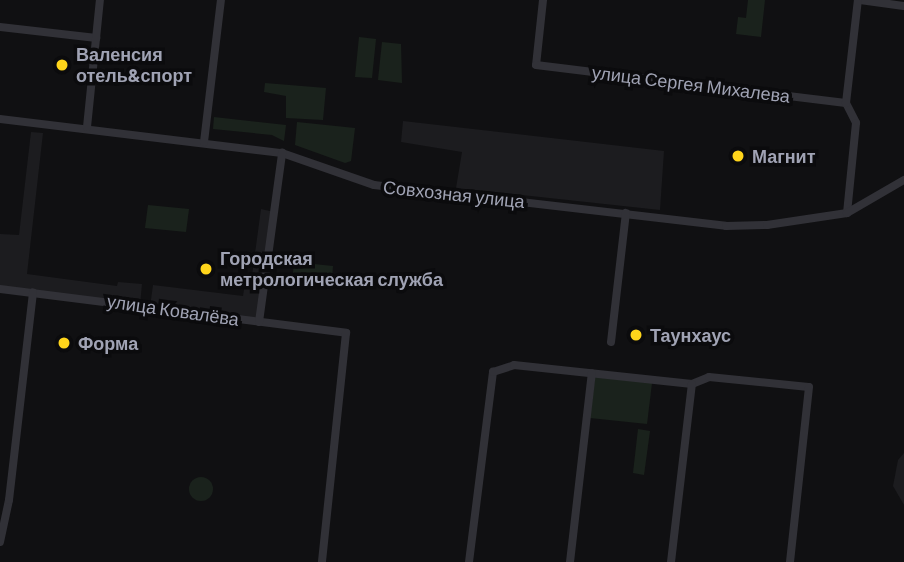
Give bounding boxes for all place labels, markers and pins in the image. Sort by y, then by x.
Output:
place label: Валенсия отель&спорт [76,44,192,86]
marker: Валенсия отель&спорт [54,57,70,73]
place label: Магнит [752,145,815,167]
marker: Магнит [730,148,746,164]
place label: Городская метрологическая служба [220,248,443,290]
marker: Городская метрологическая служба [198,261,214,277]
place label: Таунхаус [650,324,731,346]
marker: Таунхаус [628,327,644,343]
place label: Форма [78,332,138,354]
marker: Форма [56,335,72,351]

